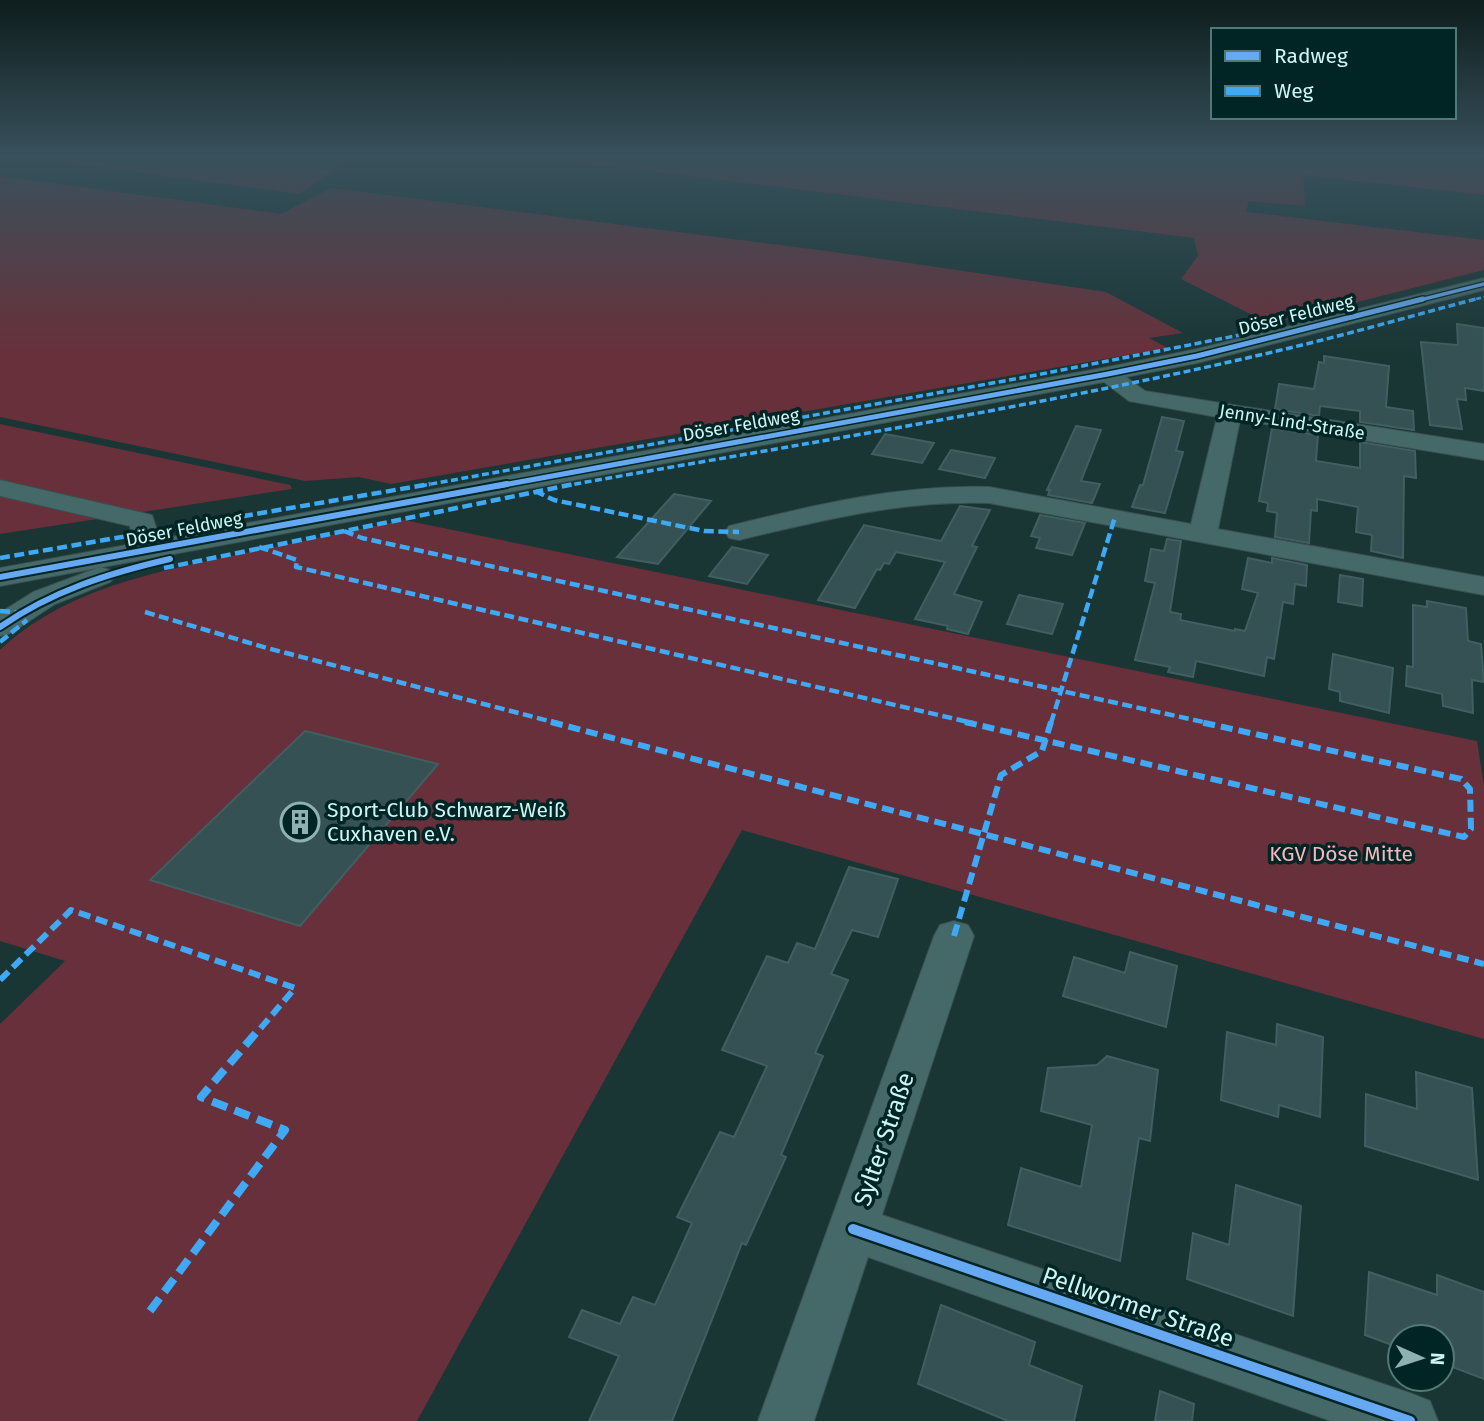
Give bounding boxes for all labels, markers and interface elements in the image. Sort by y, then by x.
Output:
legend [1211,28,1456,119]
text: Radweg [1274,43,1348,69]
text: Weg [1274,78,1314,104]
street label: Döser Feldweg [1236,290,1357,340]
street label: Jenny-Lind-Straße [1218,400,1366,444]
street label: Döser Feldweg [681,404,802,446]
street label: Döser Feldweg [124,507,245,551]
place label: Sport-Club Schwarz-Weiß Cuxhaven e.V. [327,797,566,847]
building icon: Sport-Club Schwarz-Weiß Cuxhaven e.V. [279,801,321,843]
park label: KGV Döse Mitte [1269,841,1413,867]
street label: Sylter Straße [848,1069,920,1209]
street label: Pellwormer Straße [1039,1261,1237,1353]
north arrow [1386,1323,1456,1393]
text: N [1426,1352,1449,1366]

